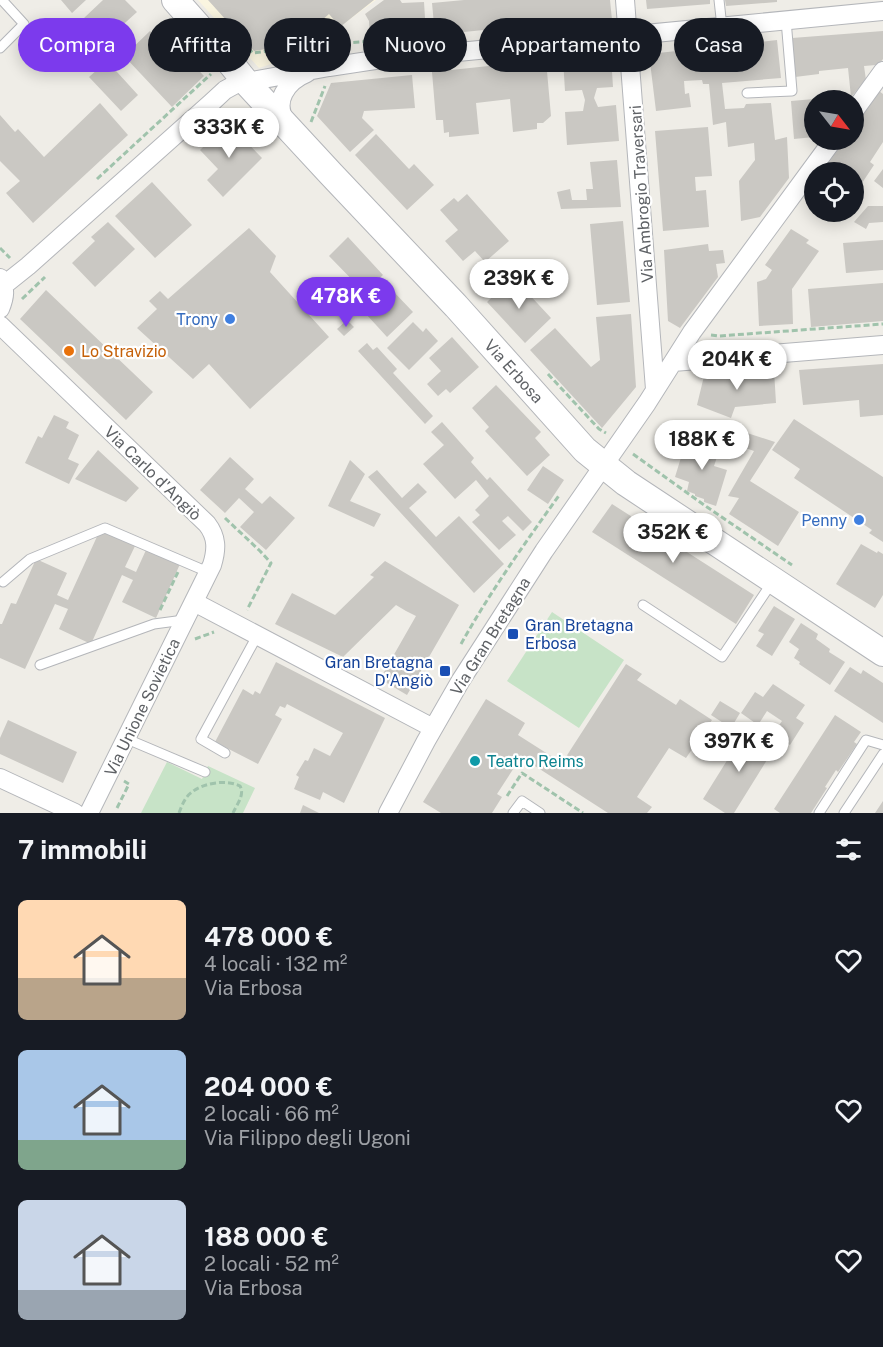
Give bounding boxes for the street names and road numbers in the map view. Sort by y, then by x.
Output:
street label: Via Ambrogio Traversari [626,105,657,283]
street label: Via Erbosa [480,336,547,407]
street label: Via Carlo d'Angiò [100,422,205,524]
street label: Via Gran Bretagna [446,574,534,699]
street label: Via Unione Sovietica [101,635,184,779]

